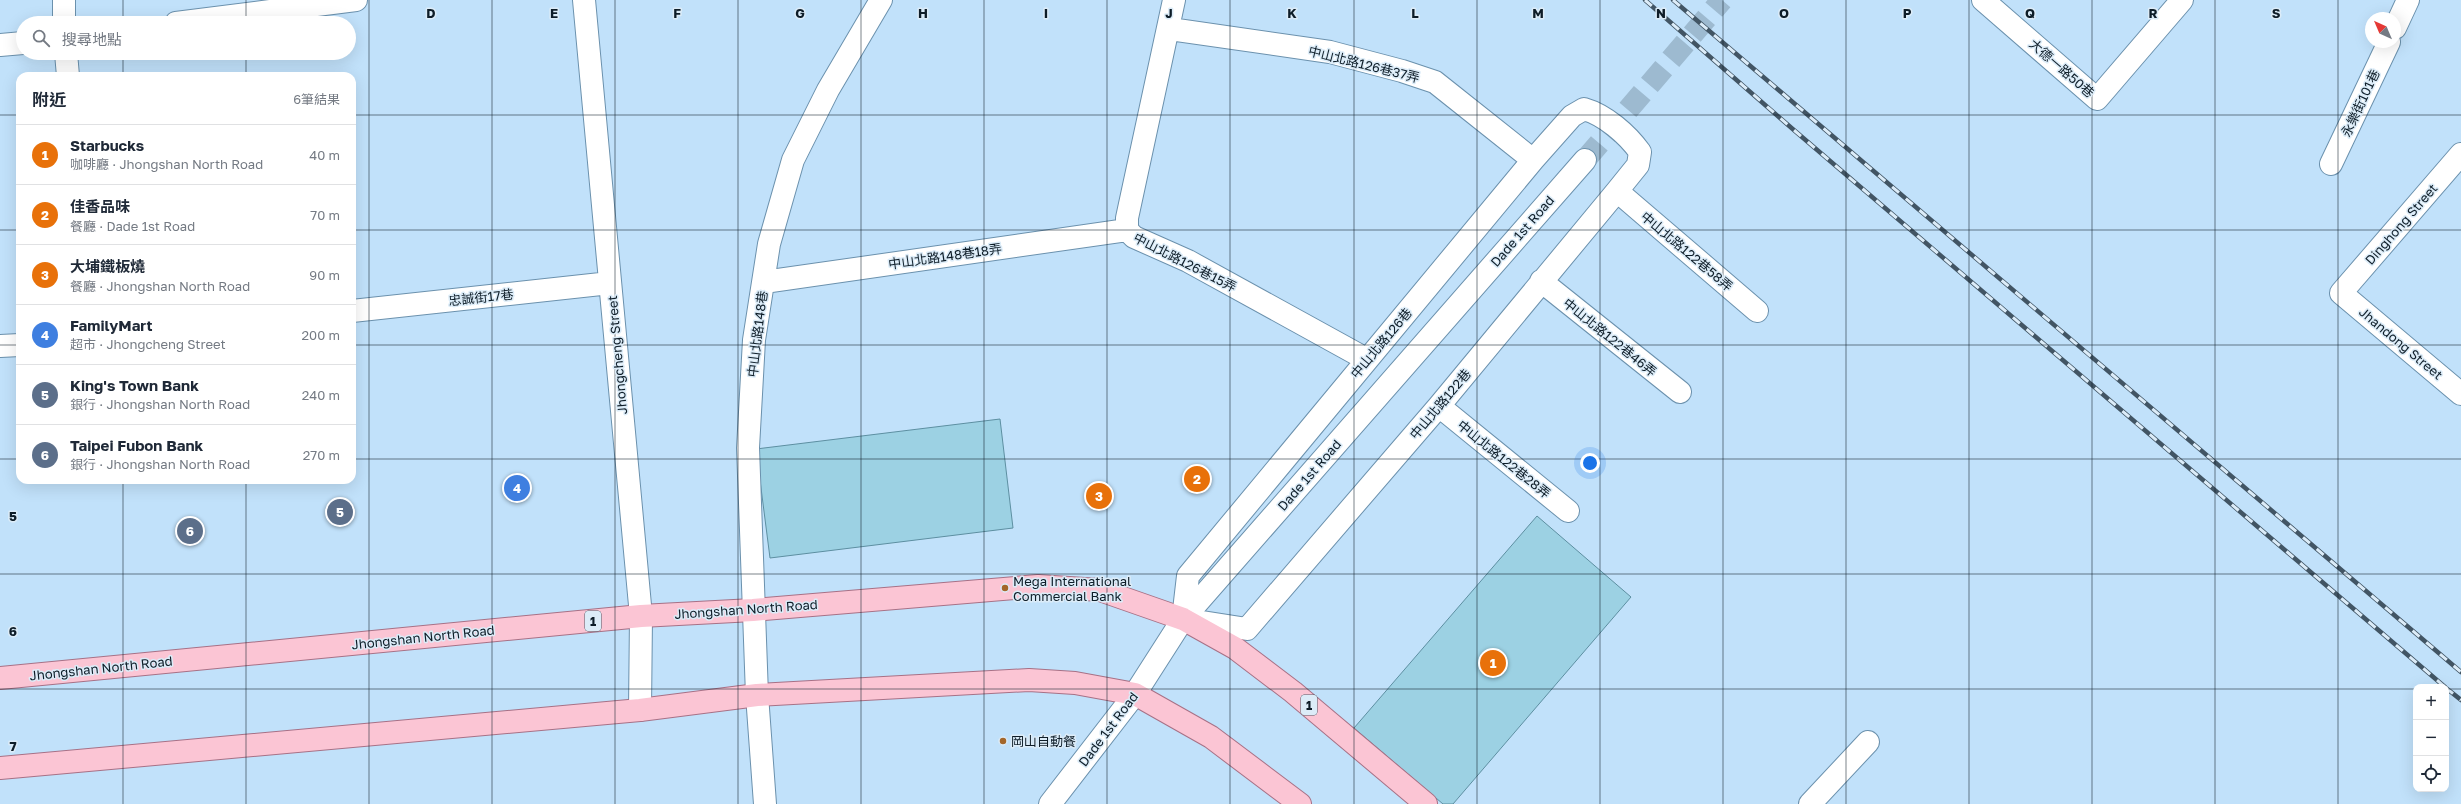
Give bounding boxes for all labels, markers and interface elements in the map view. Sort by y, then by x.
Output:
text: D [426,5,436,21]
text: E [550,5,558,21]
text: F [673,5,681,21]
text: G [795,5,805,21]
text: H [918,5,928,21]
text: I [1044,5,1048,21]
text: J [1165,5,1173,21]
text: K [1287,5,1297,21]
text: L [1411,5,1419,21]
text: M [1532,5,1544,21]
text: N [1656,5,1666,21]
text: O [1779,5,1789,21]
text: P [1903,5,1912,21]
text: Q [2025,5,2035,21]
text: R [2148,5,2158,21]
text: S [2272,5,2281,21]
north arrow [2365,12,2401,48]
search box [16,16,356,60]
icon: search [30,27,52,49]
text: 搜尋地點 [62,30,122,48]
street label: 大德一路50巷 [2026,36,2098,100]
street label: 中山北路126巷37弄 [1307,42,1421,86]
street label: 永樂街101巷 [2337,67,2383,139]
text: 附近 [32,89,66,110]
text: 6筆結果 [293,91,340,107]
text: Starbucks [70,136,144,154]
text: 1 [42,147,48,163]
text: 40 m [309,147,340,163]
text: 咖啡廳 · Jhongshan North Road [70,156,263,172]
street label: Dinghong Street [2361,180,2441,268]
street label: Dade 1st Road [1487,192,1557,270]
text: 佳香品味 [70,197,130,215]
text: 2 [41,207,49,223]
text: 70 m [310,207,340,223]
street label: 中山北路122巷58弄 [1638,208,1736,294]
text: 餐廳 · Dade 1st Road [70,218,195,234]
street label: 中山北路126巷15弄 [1131,229,1239,295]
street label: 中山北路148巷18弄 [887,240,1003,272]
text: 大埔鐵板燒 [70,257,145,275]
text: 3 [41,267,49,283]
text: 90 m [309,267,340,283]
text: 餐廳 · Jhongshan North Road [70,278,250,294]
street label: 忠誠街17巷 [448,286,514,308]
street label: 中山北路148巷 [744,290,770,378]
street label: Jhongcheng Street [604,295,630,415]
street label: 中山北路122巷46弄 [1560,295,1660,379]
street label: Jhandong Street [2356,303,2446,383]
street label: 中山北路126巷 [1347,305,1415,381]
text: FamilyMart [70,316,152,334]
text: 4 [41,327,49,343]
text: 200 m [302,327,340,343]
text: 超市 · Jhongcheng Street [70,336,226,352]
street label: 中山北路122巷 [1406,366,1474,442]
text: King's Town Bank [70,376,199,394]
text: 5 [41,387,49,403]
text: 240 m [302,387,340,403]
text: 銀行 · Jhongshan North Road [70,396,250,412]
street label: 中山北路122巷28弄 [1454,417,1554,501]
text: Taipei Fubon Bank [70,436,203,454]
street label: Dade 1st Road [1274,436,1344,514]
text: 6 [41,447,49,463]
text: 270 m [303,447,340,463]
your location [1580,453,1600,473]
text: 銀行 · Jhongshan North Road [70,456,250,472]
pin: 2 [1184,464,1210,494]
pin: 4 [504,473,530,503]
pin: 3 [1086,481,1112,511]
pin: 5 [327,497,353,527]
text: 5 [9,508,17,524]
pin: 6 [177,516,203,546]
place label: Mega International Commercial Bank [1013,573,1131,604]
marker: Mega International Commercial Bank [1000,583,1010,593]
street label: Jhongshan North Road [674,596,818,622]
road number: 1 [585,611,601,631]
street label: Jhongshan North Road [351,622,495,652]
text: 6 [9,623,17,639]
pin: 1 [1480,648,1506,678]
street label: Jhongshan North Road [29,653,173,683]
map controls [2413,684,2449,792]
button: + [2413,684,2449,720]
street label: Dade 1st Road [1075,689,1141,769]
road number: 1 [1301,695,1317,715]
button: − [2413,720,2449,756]
place label: 岡山自動餐 [1011,733,1076,749]
marker: 岡山自動餐 [998,736,1008,746]
text: 7 [9,738,17,754]
button: locate [2413,756,2449,792]

